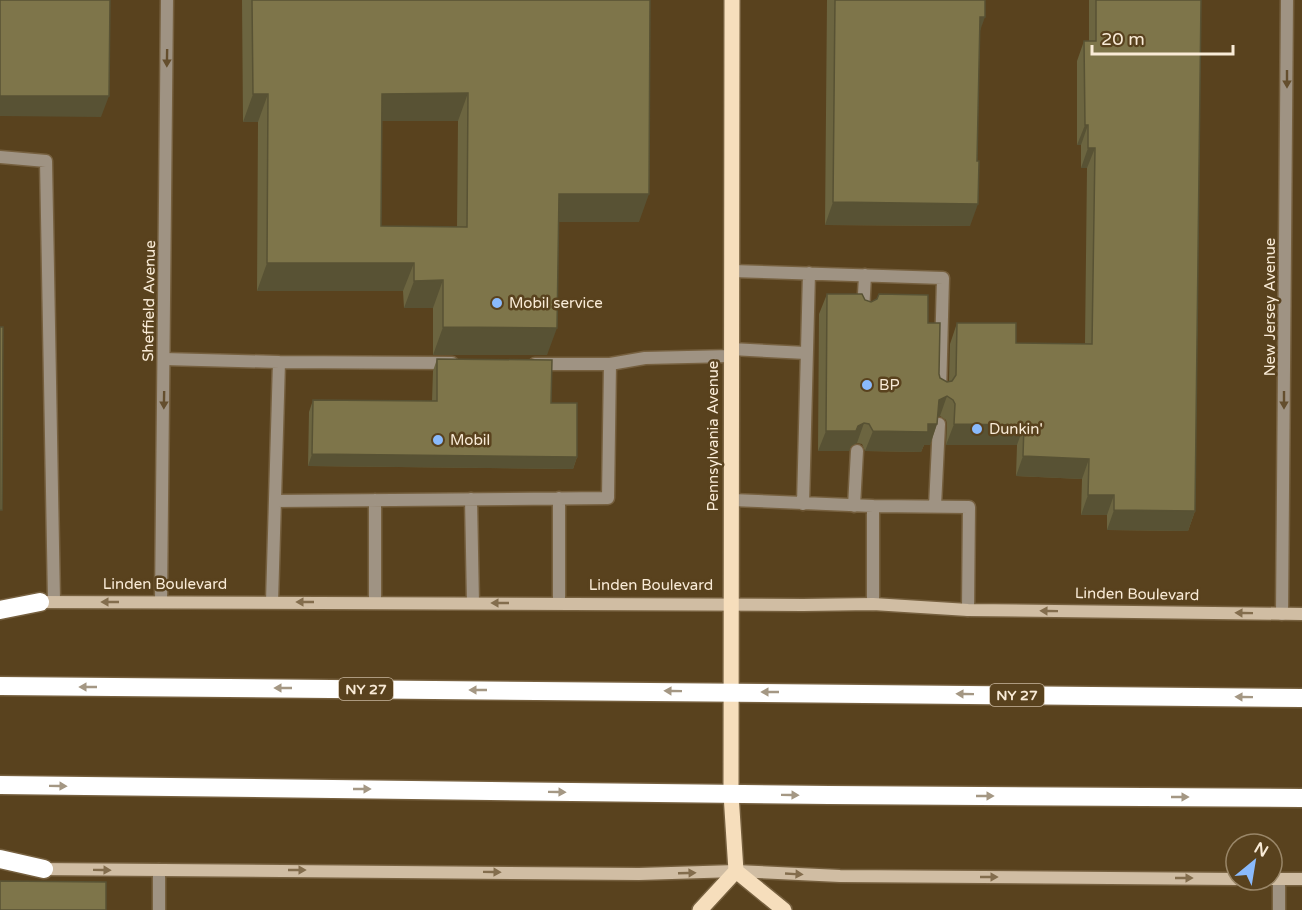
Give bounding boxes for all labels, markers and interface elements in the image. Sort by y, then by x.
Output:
scale bar [1092,18,1233,56]
text: 20 m [1101,28,1145,50]
one-way arrow [162,49,172,68]
one-way arrow [1282,70,1291,89]
street label: New Jersey Avenue [1261,238,1279,376]
street label: Sheffield Avenue [139,240,159,362]
place label: Mobil service [509,294,603,312]
marker: Mobil service [490,296,504,310]
street label: Pennsylvania Avenue [704,361,722,511]
place label: BP [879,376,899,394]
marker: BP [860,378,874,392]
one-way arrow [159,391,168,410]
one-way arrow [1279,391,1289,410]
place label: Dunkin' [989,420,1043,438]
marker: Dunkin' [970,422,984,436]
place label: Mobil [450,431,490,449]
marker: Mobil [431,433,445,447]
street label: Linden Boulevard [103,575,227,593]
street label: Linden Boulevard [589,576,713,594]
street label: Linden Boulevard [1075,584,1199,604]
one-way arrow [101,597,120,607]
one-way arrow [296,597,315,607]
one-way arrow [491,598,510,608]
one-way arrow [1039,606,1058,616]
one-way arrow [1234,608,1253,618]
road number: NY 27 [339,678,393,700]
one-way arrow [78,682,97,691]
one-way arrow [273,683,292,693]
road number: NY 27 [990,684,1044,706]
one-way arrow [468,685,487,695]
one-way arrow [663,686,682,696]
one-way arrow [760,688,779,697]
one-way arrow [955,690,974,699]
one-way arrow [1234,693,1253,702]
one-way arrow [49,781,68,791]
one-way arrow [352,784,371,794]
one-way arrow [547,787,566,796]
one-way arrow [780,790,799,799]
one-way arrow [975,791,994,801]
one-way arrow [1170,792,1189,802]
north arrow [1224,832,1284,892]
text: N [1250,838,1272,862]
one-way arrow [93,865,112,875]
one-way arrow [288,865,307,875]
one-way arrow [483,867,502,877]
one-way arrow [678,868,697,877]
one-way arrow [784,869,803,878]
one-way arrow [979,872,998,882]
one-way arrow [1174,873,1193,883]

